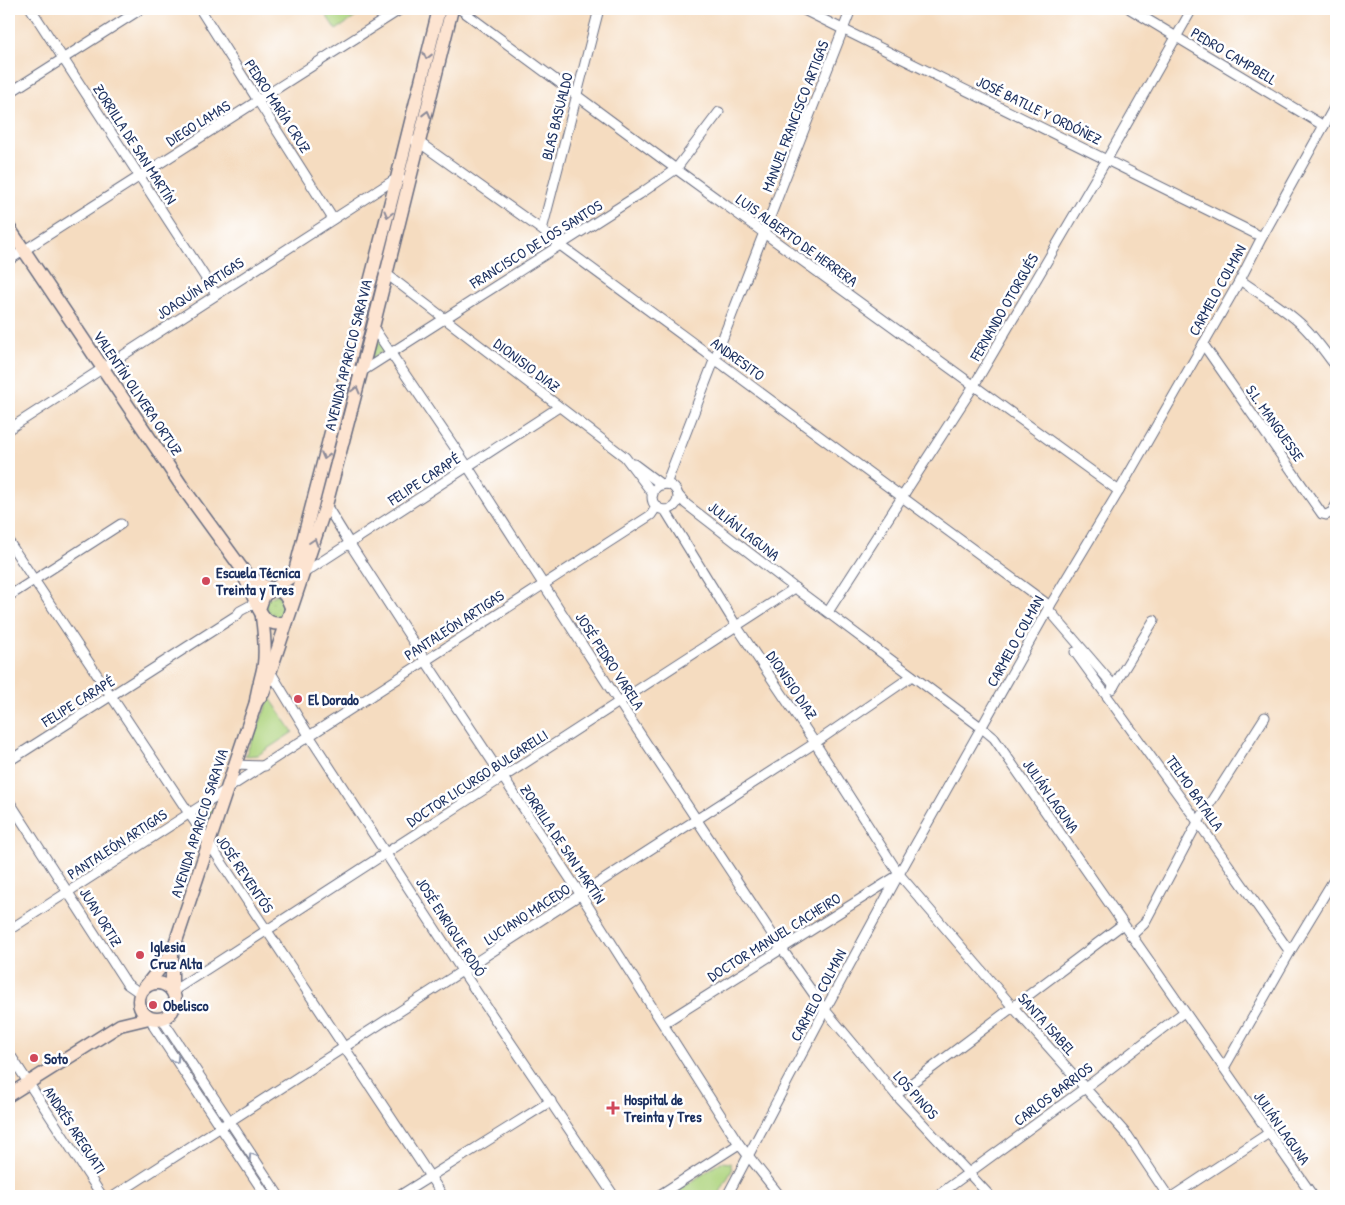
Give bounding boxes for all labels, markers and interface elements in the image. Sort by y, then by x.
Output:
street label: PEDRO CAMPBELL [1187,22,1281,90]
street label: MANUEL FRANCISCO ARTIGAS [756,37,834,195]
one-way arrow [422,52,433,61]
street label: PEDRO MARÍA CRUZ [240,55,316,157]
street label: BLAS BASUALDO [536,70,578,162]
street label: JOSÉ BATLLE Y ORDÓÑEZ [973,71,1106,150]
street label: ZORRILLA DE SAN MARTÍN [88,80,182,208]
street label: DIEGO LAMAS [162,95,234,151]
one-way arrow [421,109,432,118]
street label: LUIS ALBERTO DE HERRERA [732,189,863,292]
street label: FRANCISCO DE LOS SANTOS [465,195,606,294]
one-way arrow [383,209,394,218]
street label: CARMELO COLMAN [1183,240,1251,340]
street label: FERNANDO OTORGUÉS [964,249,1043,365]
street label: JOAQUÍN ARTIGAS [152,252,248,324]
street label: AVENIDA APARICIO SARAVIA [319,277,377,433]
street label: VALENTÍN OLIVERA ORTUZ [88,327,188,460]
street label: ANDRESITO [707,332,769,386]
street label: DIONISIO DIAZ [489,333,565,397]
street label: S.L. MANGUESSE [1241,381,1309,466]
one-way arrow [351,387,361,395]
street label: FELIPE CARAPÉ [383,448,464,511]
one-way arrow [321,451,331,459]
street label: JULIÁN LAGUNA [704,496,785,566]
one-way arrow [309,538,319,546]
place label: Escuela Técnica Treinta y Tres [215,562,300,601]
marker: Escuela Técnica Treinta y Tres [200,575,212,587]
street label: PANTALEÓN ARTIGAS [400,585,508,665]
street label: CARMELO COLMAN [981,591,1049,691]
street label: JOSÉ PEDRO VARELA [571,608,650,714]
street label: DIONISIO DIAZ [761,647,823,724]
street label: FELIPE CARAPÉ [37,670,119,732]
place label: El Dorado [308,689,359,710]
marker: El Dorado [292,693,304,705]
street label: DOCTOR LICURGO BULGARELLI [402,724,552,832]
street label: AVENIDA APARICIO SARAVIA [165,745,233,900]
street label: TELMO BATALLA [1161,751,1229,835]
street label: JULIÁN LAGUNA [1018,755,1084,838]
street label: ZORRILLA DE SAN MARTÍN [515,780,611,908]
street label: PANTALEÓN ARTIGAS [63,804,171,884]
street label: JOSÉ REVENTÓS [211,831,279,917]
street label: JOSÉ ENRIQUE RODÓ [411,873,491,981]
street label: LUCIANO MACEDO [480,878,574,950]
street label: JUAN ORTIZ [75,884,128,951]
street label: DOCTOR MANUEL CACHEIRO [703,887,845,987]
place label: Iglesia Cruz Alta [150,936,202,974]
street label: CARMELO COLMAN [785,945,851,1045]
marker: Iglesia Cruz Alta [134,949,146,961]
street label: SANTA ISABEL [1013,988,1081,1060]
place label: Obelisco [163,995,208,1016]
marker: Obelisco [147,999,159,1011]
place label: Soto [44,1048,68,1069]
marker: Soto [28,1052,40,1064]
one-way arrow [169,1055,179,1064]
street label: CARLOS BARRIOS [1009,1057,1097,1131]
street label: LOS PINOS [889,1066,943,1124]
street label: ANDRÉS AREGUATI [39,1082,111,1178]
street label: JULIÁN LAGUNA [1249,1087,1315,1170]
place label: Hospital de Treinta y Tres [623,1089,702,1128]
marker: Hospital de Treinta y Tres [606,1101,620,1115]
one-way arrow [249,1152,258,1161]

